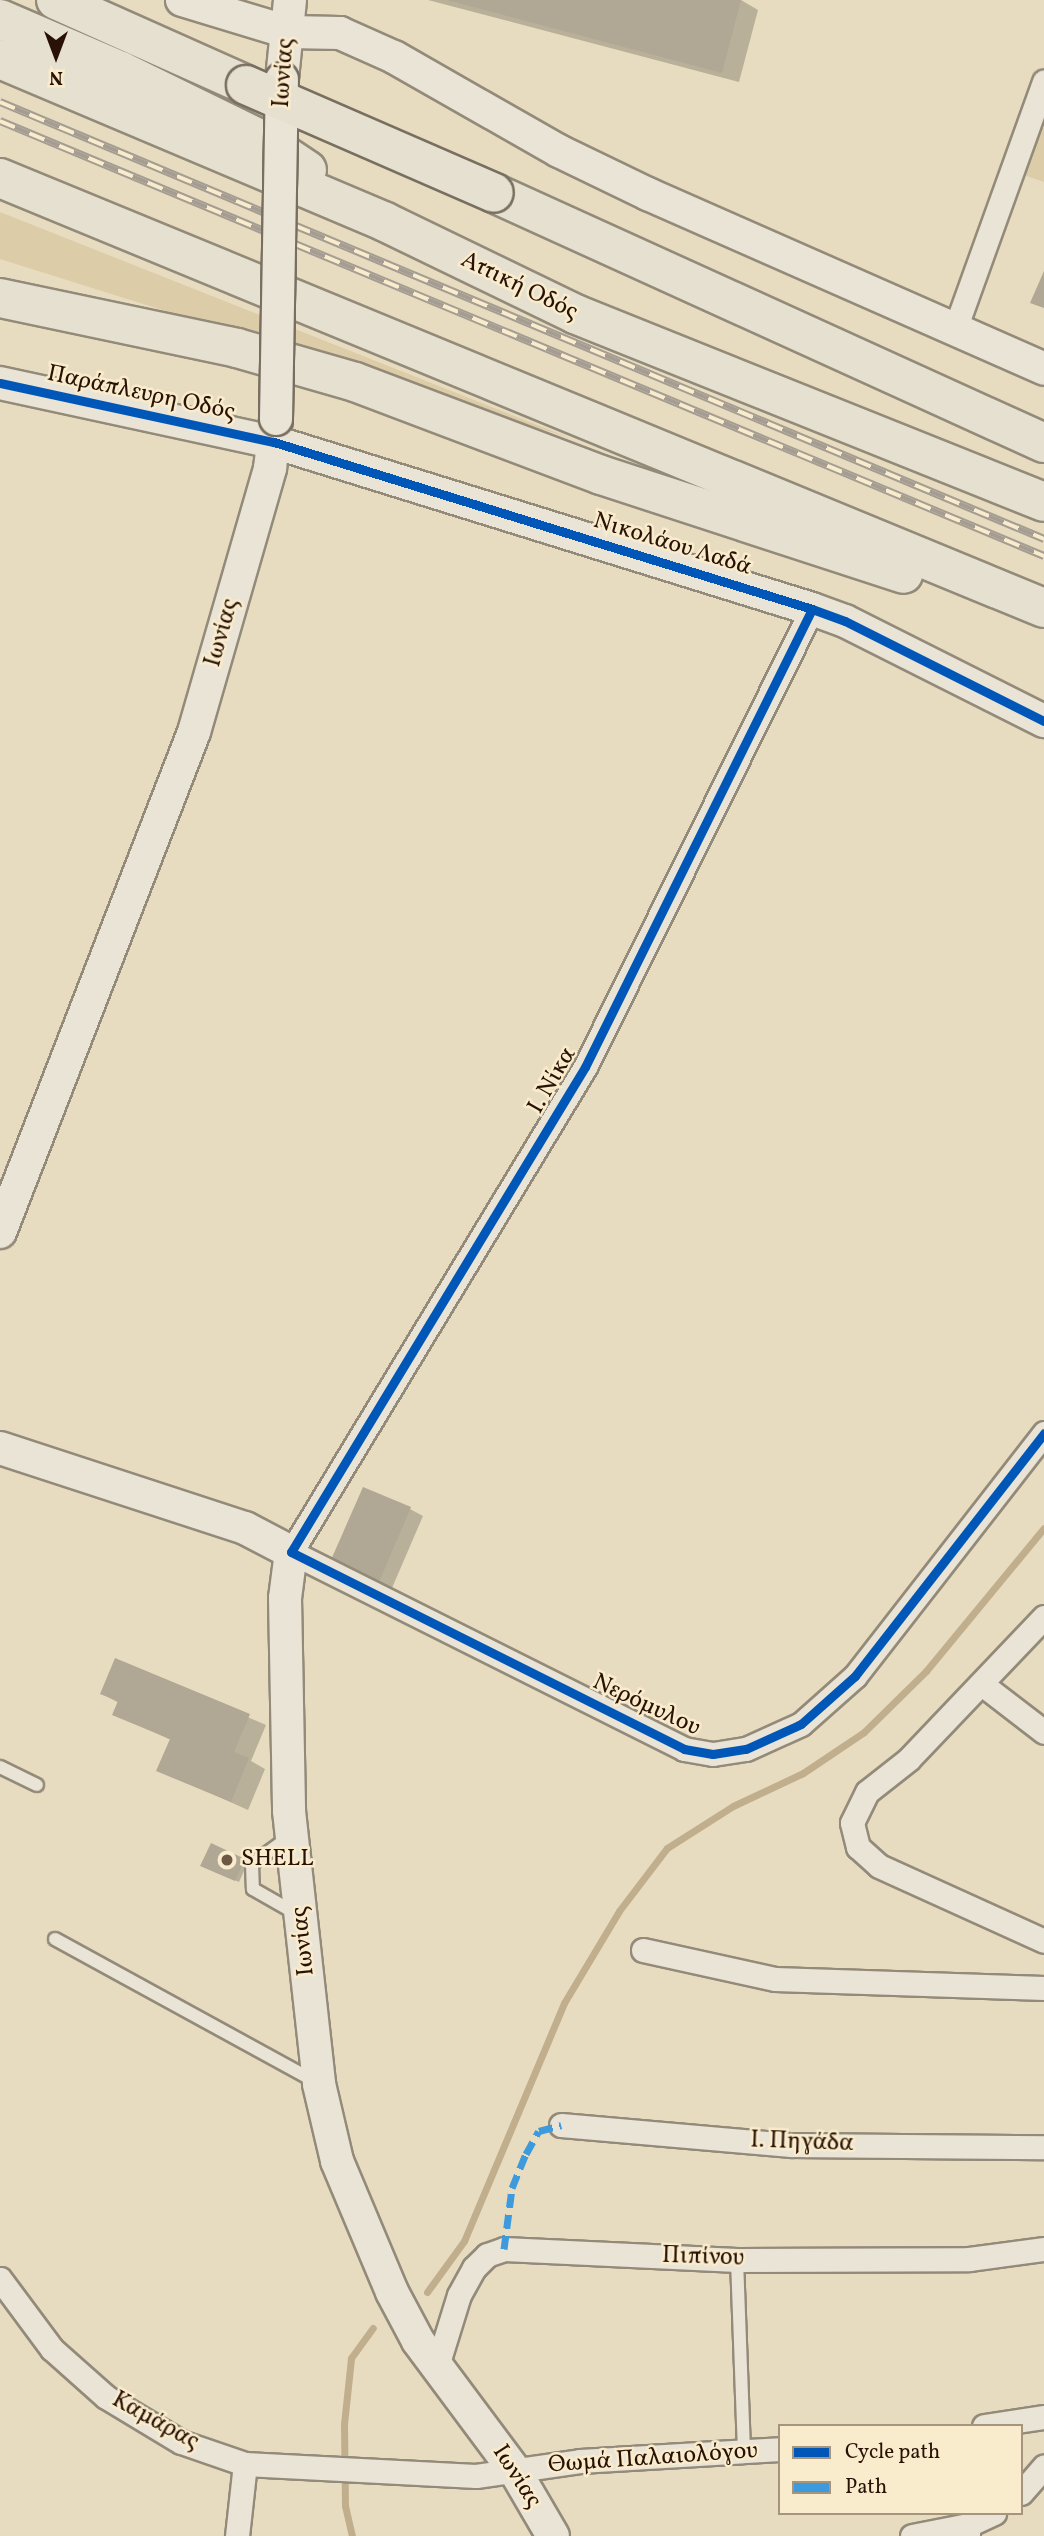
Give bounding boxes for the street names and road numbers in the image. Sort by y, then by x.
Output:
street label: Ιωνίας [268,37,302,109]
street label: Αττική Οδός [456,246,582,328]
street label: Παράπλευρη Οδός [44,360,238,428]
street label: Νικολάου Λαδά [590,507,754,583]
street label: Ιωνίας [200,596,246,670]
street label: Ι. Νίκα [523,1043,583,1119]
street label: Νερόμυλου [588,1669,704,1743]
street label: Ιωνίας [286,1905,322,1977]
street label: Ι. Πηγάδα [750,2127,854,2159]
street label: Πιπίνου [661,2242,745,2274]
street label: Καμάρας [106,2386,204,2458]
street label: Θωμά Παλαιολόγου [547,2437,759,2481]
street label: Ιωνίας [485,2440,547,2514]

